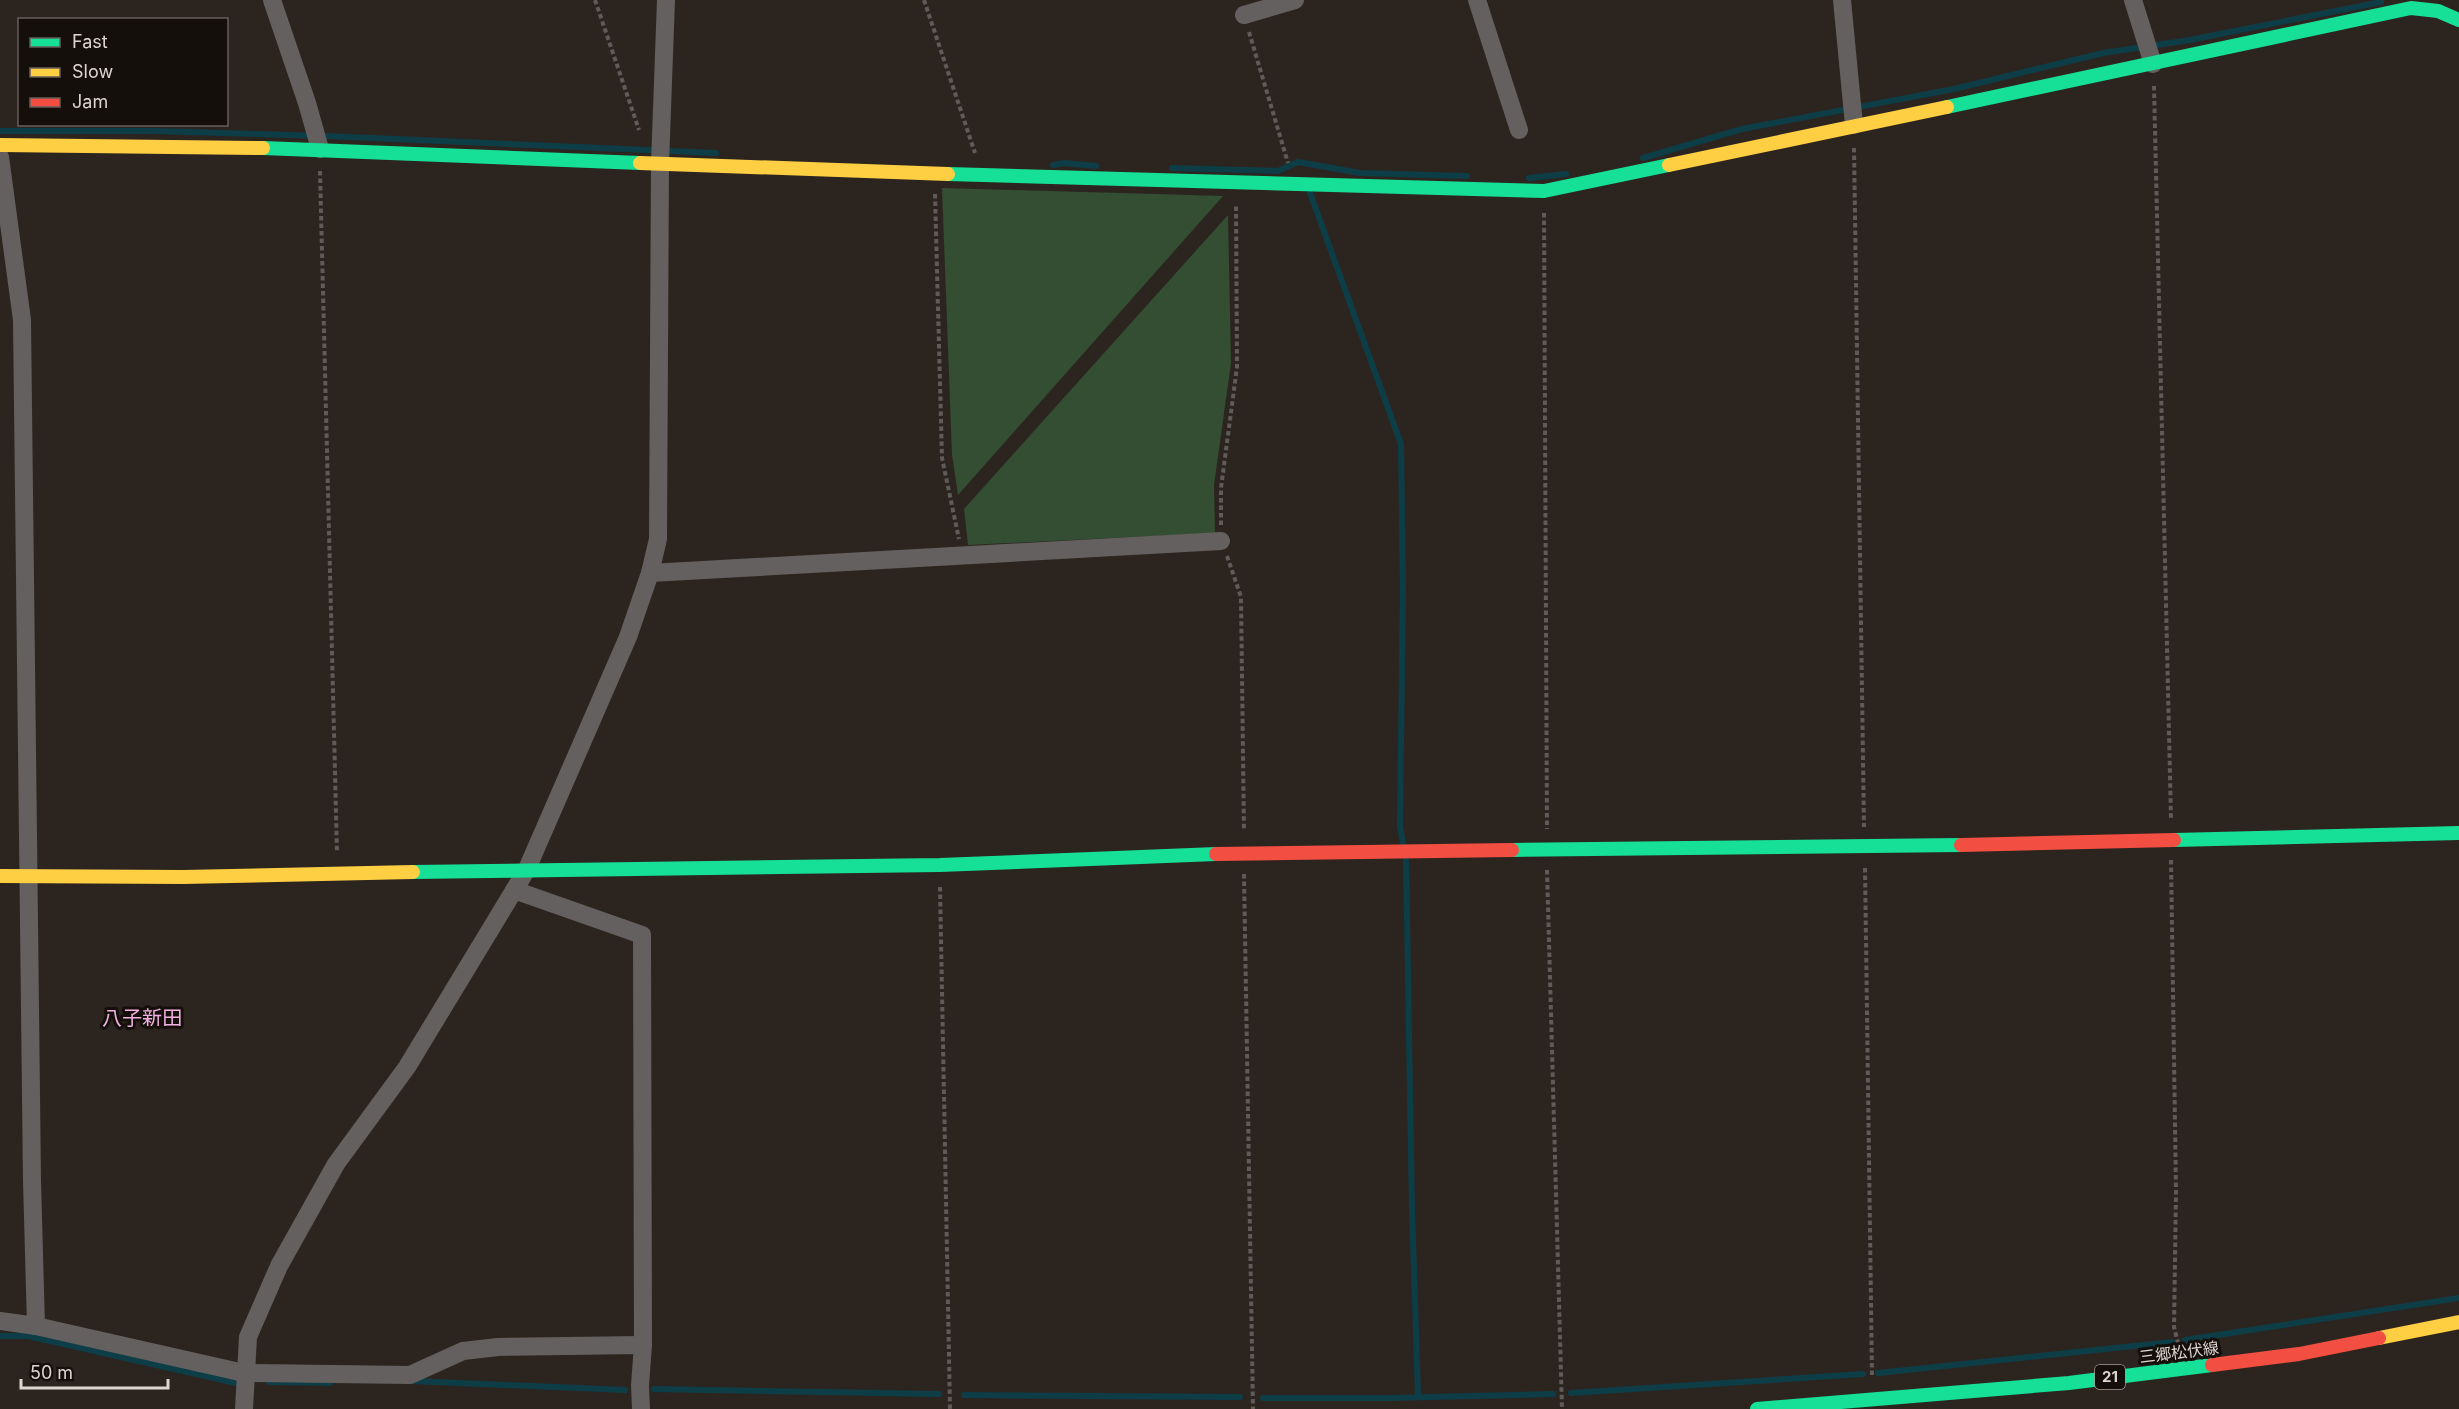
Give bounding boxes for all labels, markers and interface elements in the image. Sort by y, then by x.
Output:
legend [18,18,228,126]
text: Fast [72,31,108,52]
text: Slow [72,61,113,82]
text: Jam [72,91,108,112]
district label: 八子新田 [102,1006,182,1030]
street label: 三郷松伏線 [2138,1337,2220,1367]
scale bar [21,1352,168,1390]
text: 50 m [30,1362,73,1383]
road number: 21 [2095,1365,2125,1389]

